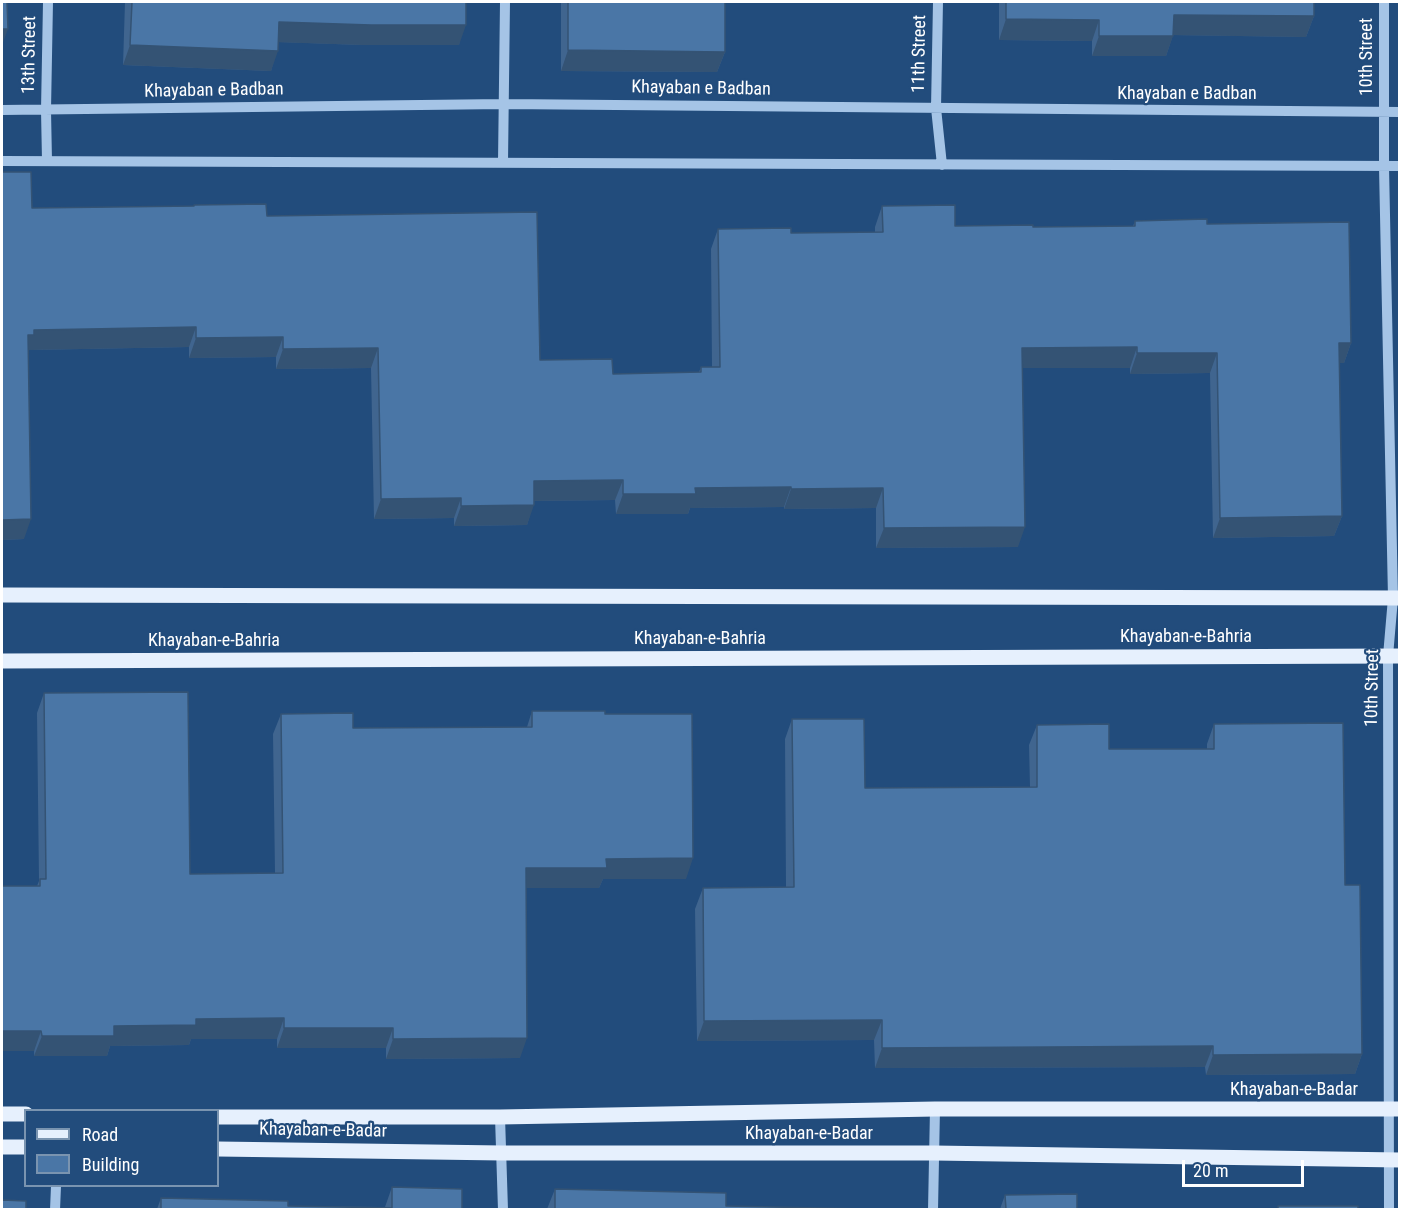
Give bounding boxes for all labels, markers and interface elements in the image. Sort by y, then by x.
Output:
street label: 11th Street [909,15,931,93]
street label: 13th Street [19,16,41,94]
street label: 10th Street [1356,18,1378,96]
street label: Khayaban e Badban [631,77,771,101]
street label: Khayaban e Badban [144,79,284,103]
street label: Khayaban e Badban [1117,83,1257,105]
street label: Khayaban-e-Bahria [1120,626,1252,648]
street label: Khayaban-e-Bahria [634,628,766,650]
street label: Khayaban-e-Bahria [148,630,280,652]
street label: 10th Street [1362,649,1384,727]
street label: Khayaban-e-Badar [1230,1079,1358,1101]
legend [24,1109,219,1187]
street label: Khayaban-e-Badar [259,1119,387,1143]
street label: Khayaban-e-Badar [745,1123,873,1145]
text: Road [82,1124,118,1145]
scale bar [1185,1148,1306,1186]
text: Building [82,1154,139,1175]
text: 20 m [1193,1160,1228,1181]

